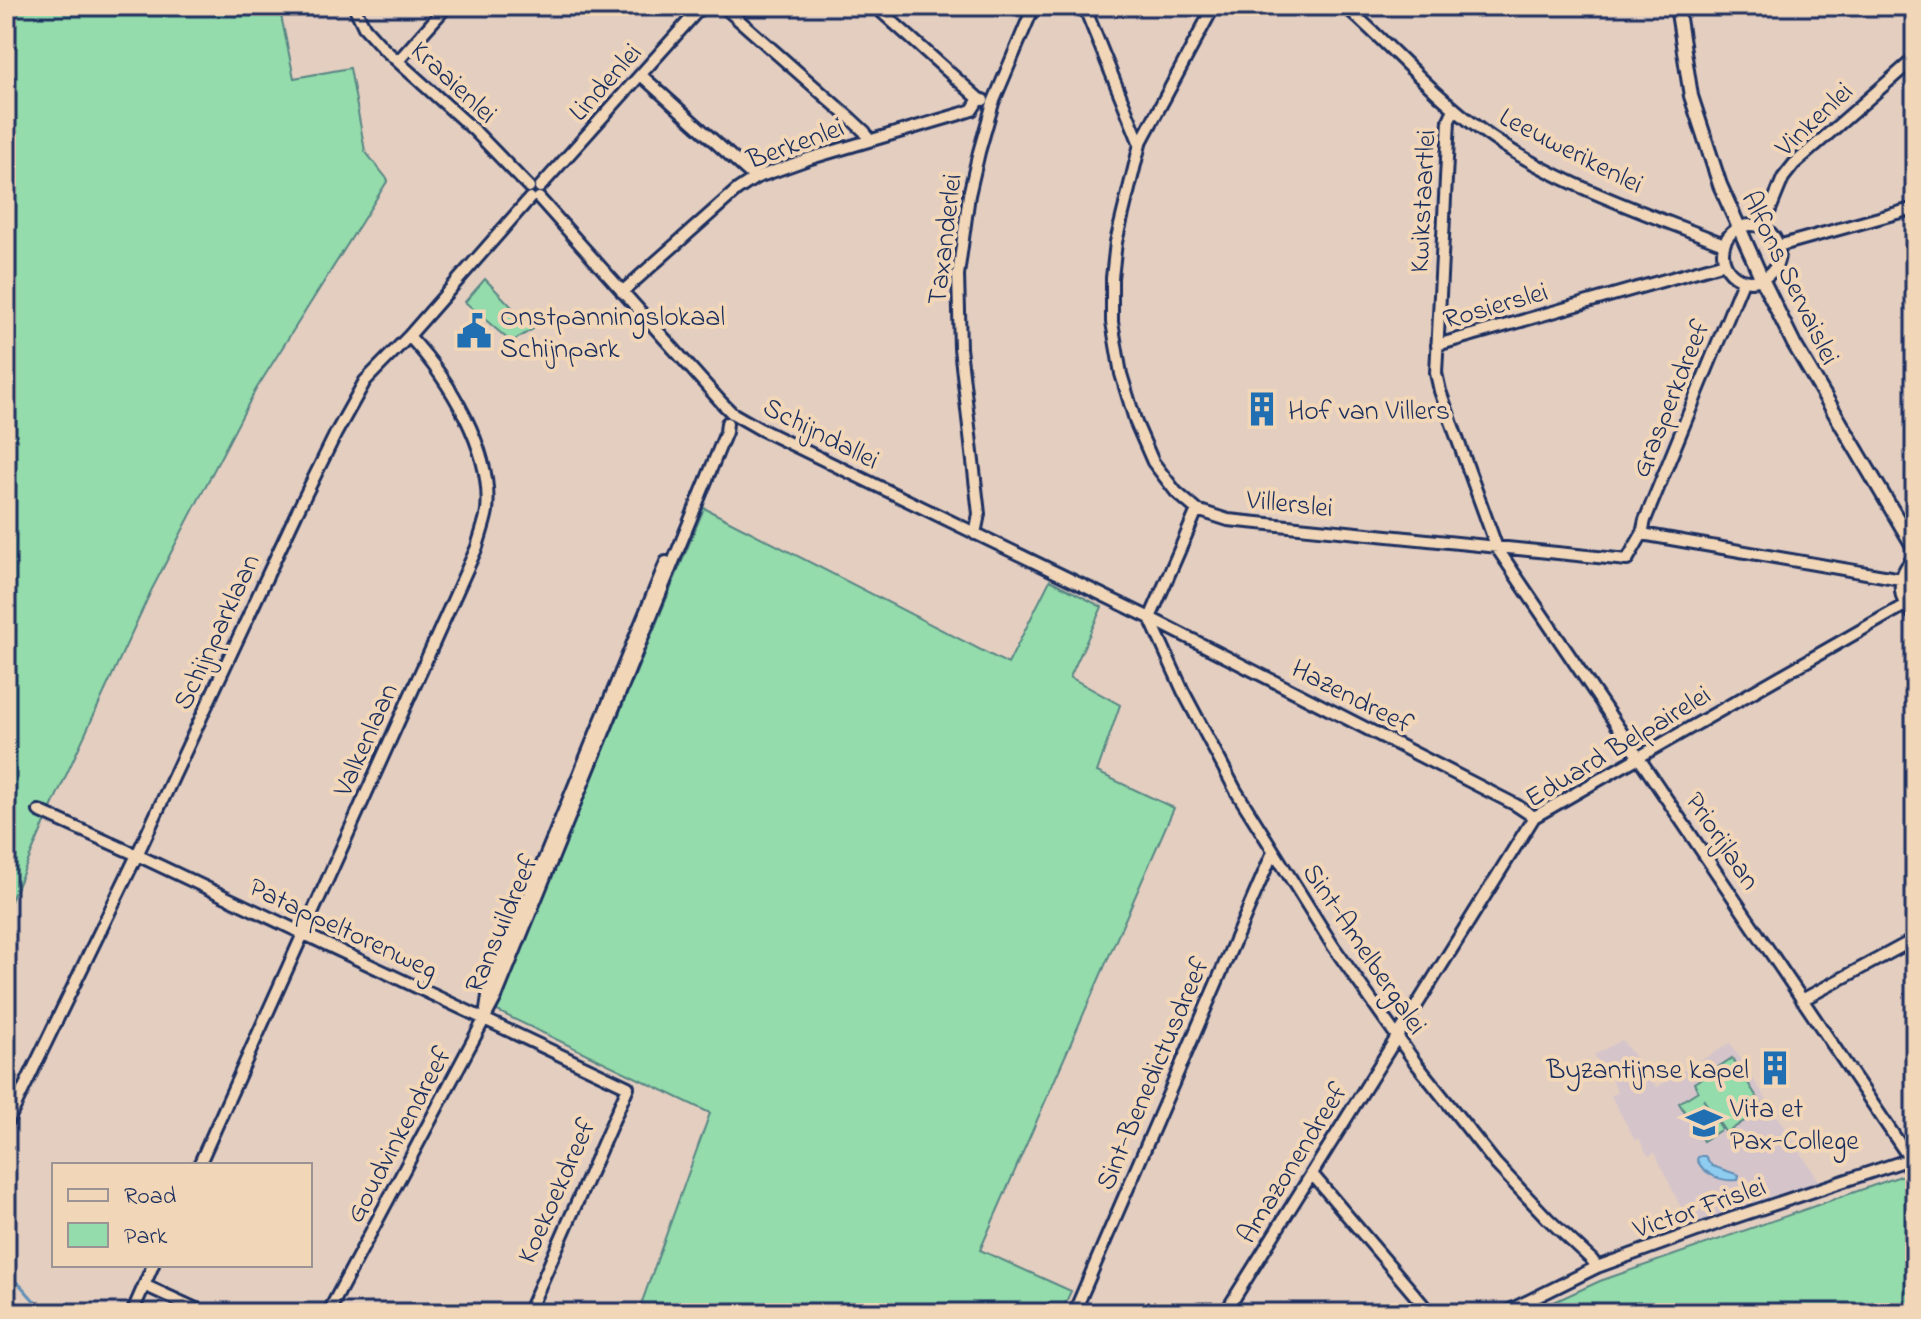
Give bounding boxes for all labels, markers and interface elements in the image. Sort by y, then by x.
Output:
street label: Kraaienlei [400,32,505,135]
street label: Lindenlei [560,35,653,132]
street label: Vinkenlei [1766,73,1864,168]
street label: Leeuwerikenlei [1491,98,1650,206]
street label: Berkenlei [741,109,851,182]
street label: Kwikstaartlei [1400,128,1449,274]
street label: Taxanderlei [918,171,975,307]
street label: Alfons Servaislei [1729,184,1849,373]
street label: Rosierslei [1439,273,1553,342]
place label: Onstpanningslokaal Schijnpark [500,298,725,371]
public building icon: Onstpanningslokaal Schijnpark [455,312,493,350]
street label: Grasperkdreef [1622,314,1723,484]
street label: Schijndallei [755,388,886,482]
building icon: Hof van Villers [1243,390,1281,428]
place label: Hof van Villers [1288,392,1450,433]
street label: Villerslei [1243,480,1335,530]
street label: Schijnparklaan [164,548,272,717]
street label: Hazendreef [1283,650,1420,746]
street label: Eduard Belpairelei [1518,676,1719,820]
street label: Valkenlaan [324,677,410,805]
street label: Priorijlaan [1673,785,1769,899]
street label: Ransuildreef [456,849,551,1000]
street label: Sint-Amelbergalei [1290,856,1436,1044]
street label: Patappeltorenweg [241,868,444,992]
street label: Sint-Benedictusdreef [1087,951,1222,1197]
street label: Goudvinkendreef [336,1040,464,1231]
building icon: Byzantijnse kapel [1756,1049,1794,1087]
place label: Byzantijnse kapel [1545,1051,1749,1092]
street label: Amazonendreef [1228,1075,1360,1252]
place label: Vita et Pax-College [1729,1090,1859,1163]
school or university icon: Vita et Pax-College [1685,1104,1723,1142]
street label: Koekoekdreef [508,1112,608,1270]
legend [52,1163,312,1267]
street label: Victor Frislei [1627,1167,1772,1251]
text: Road [124,1180,177,1215]
text: Park [124,1220,168,1255]

